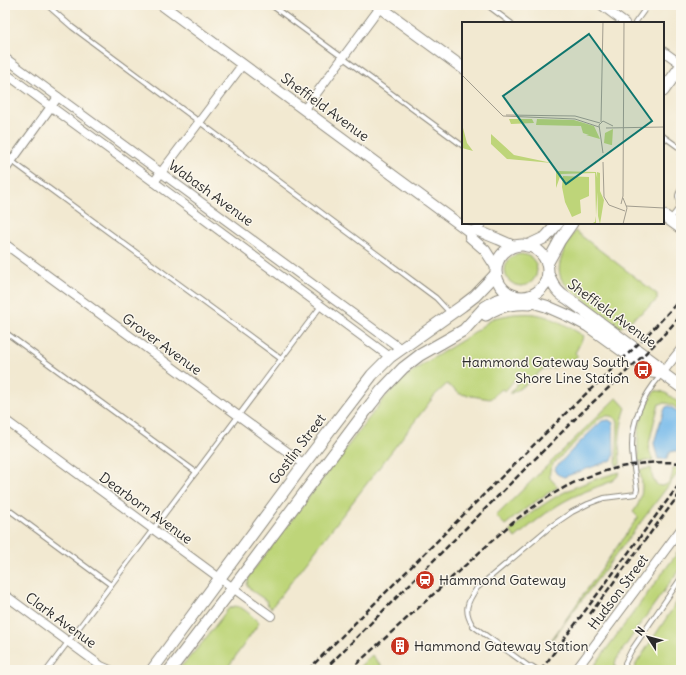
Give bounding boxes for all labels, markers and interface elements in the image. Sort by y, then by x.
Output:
inset map [462,22,664,224]
street label: Sheffield Avenue [277,69,373,145]
street label: Wabash Avenue [165,156,257,230]
street label: Sheffield Avenue [564,275,660,351]
street label: Grover Avenue [119,309,205,379]
place label: Hammond Gateway South Shore Line Station [462,353,629,387]
bus stop icon: Hammond Gateway South Shore Line Station [632,359,654,381]
street label: Gostlin Street [264,410,330,488]
street label: Dearborn Avenue [96,468,196,548]
street label: Hudson Street [584,551,652,633]
station icon: Hammond Gateway [414,569,436,591]
place label: Hammond Gateway [439,571,566,589]
street label: Clark Avenue [22,588,100,652]
north arrow [628,617,668,657]
text: N [632,624,648,638]
building icon: Hammond Gateway Station [389,635,411,657]
place label: Hammond Gateway Station [414,637,589,655]

